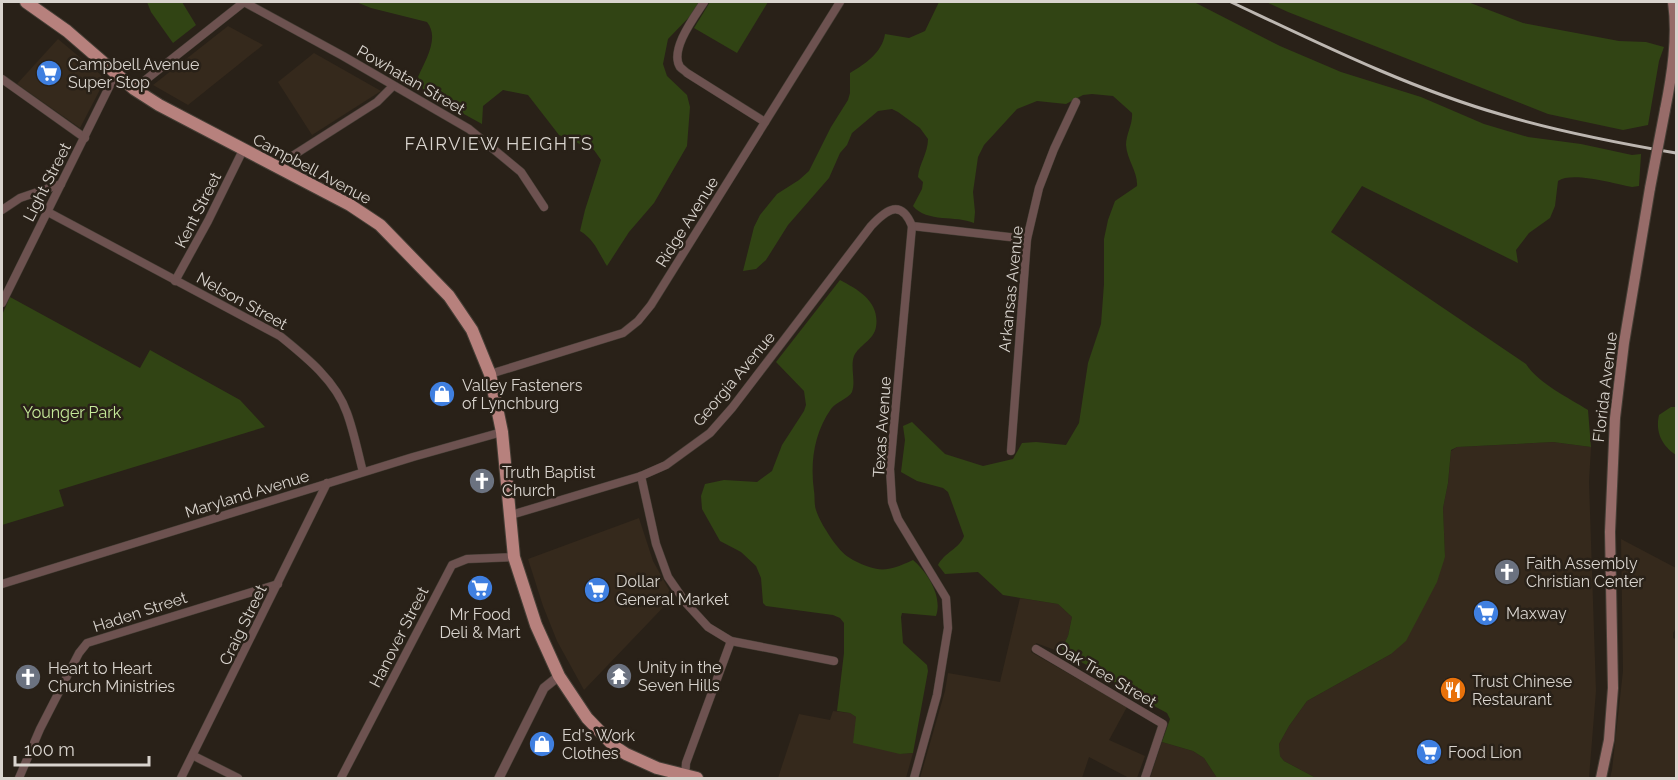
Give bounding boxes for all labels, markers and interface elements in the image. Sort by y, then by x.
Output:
street label: Powhatan Street [353,41,469,119]
place label: Campbell Avenue Super Stop [68,55,199,92]
supermarket icon: Campbell Avenue Super Stop [34,58,64,88]
street label: Campbell Avenue [249,130,375,208]
district label: FAIRVIEW HEIGHTS [405,133,593,154]
street label: Light Street [19,139,75,225]
street label: Kent Street [171,168,225,251]
street label: Ridge Avenue [652,173,722,271]
street label: Arkansas Avenue [995,225,1027,353]
street label: Nelson Street [193,268,291,334]
street label: Georgia Avenue [689,328,779,430]
street label: Florida Avenue [1589,331,1621,443]
place label: Valley Fasteners of Lynchburg [462,376,583,413]
street label: Texas Avenue [869,376,895,478]
shop icon: Valley Fasteners of Lynchburg [427,379,457,409]
park label: Younger Park [23,403,122,422]
place label: Truth Baptist Church [502,463,596,500]
street label: Maryland Avenue [183,466,311,522]
church icon: Truth Baptist Church [467,466,497,496]
place label: Faith Assembly Christian Center [1526,554,1644,591]
church icon: Faith Assembly Christian Center [1492,557,1522,587]
place label: Dollar General Market [616,572,729,609]
supermarket icon: Mr Food Deli & Mart [465,573,495,603]
supermarket icon: Dollar General Market [582,575,612,605]
street label: Craig Street [215,581,271,668]
street label: Hanover Street [365,583,433,690]
street label: Haden Street [91,588,190,636]
supermarket icon: Maxway [1471,598,1501,628]
place label: Maxway [1506,604,1567,623]
place label: Mr Food Deli & Mart [439,605,521,642]
street label: Oak Tree Street [1052,638,1161,712]
place label: Unity in the Seven Hills [638,658,721,695]
place label: Heart to Heart Church Ministries [48,659,175,696]
temple icon: Unity in the Seven Hills [604,661,634,691]
church icon: Heart to Heart Church Ministries [13,662,43,692]
place label: Trust Chinese Restaurant [1472,672,1572,709]
restaurant icon: Trust Chinese Restaurant [1438,675,1468,705]
place label: Ed's Work Clothes [562,726,636,763]
scale bar [15,729,148,767]
shop icon: Ed's Work Clothes [527,729,557,759]
supermarket icon: Food Lion [1414,737,1444,767]
text: 100 m [24,739,75,760]
place label: Food Lion [1448,743,1522,762]

